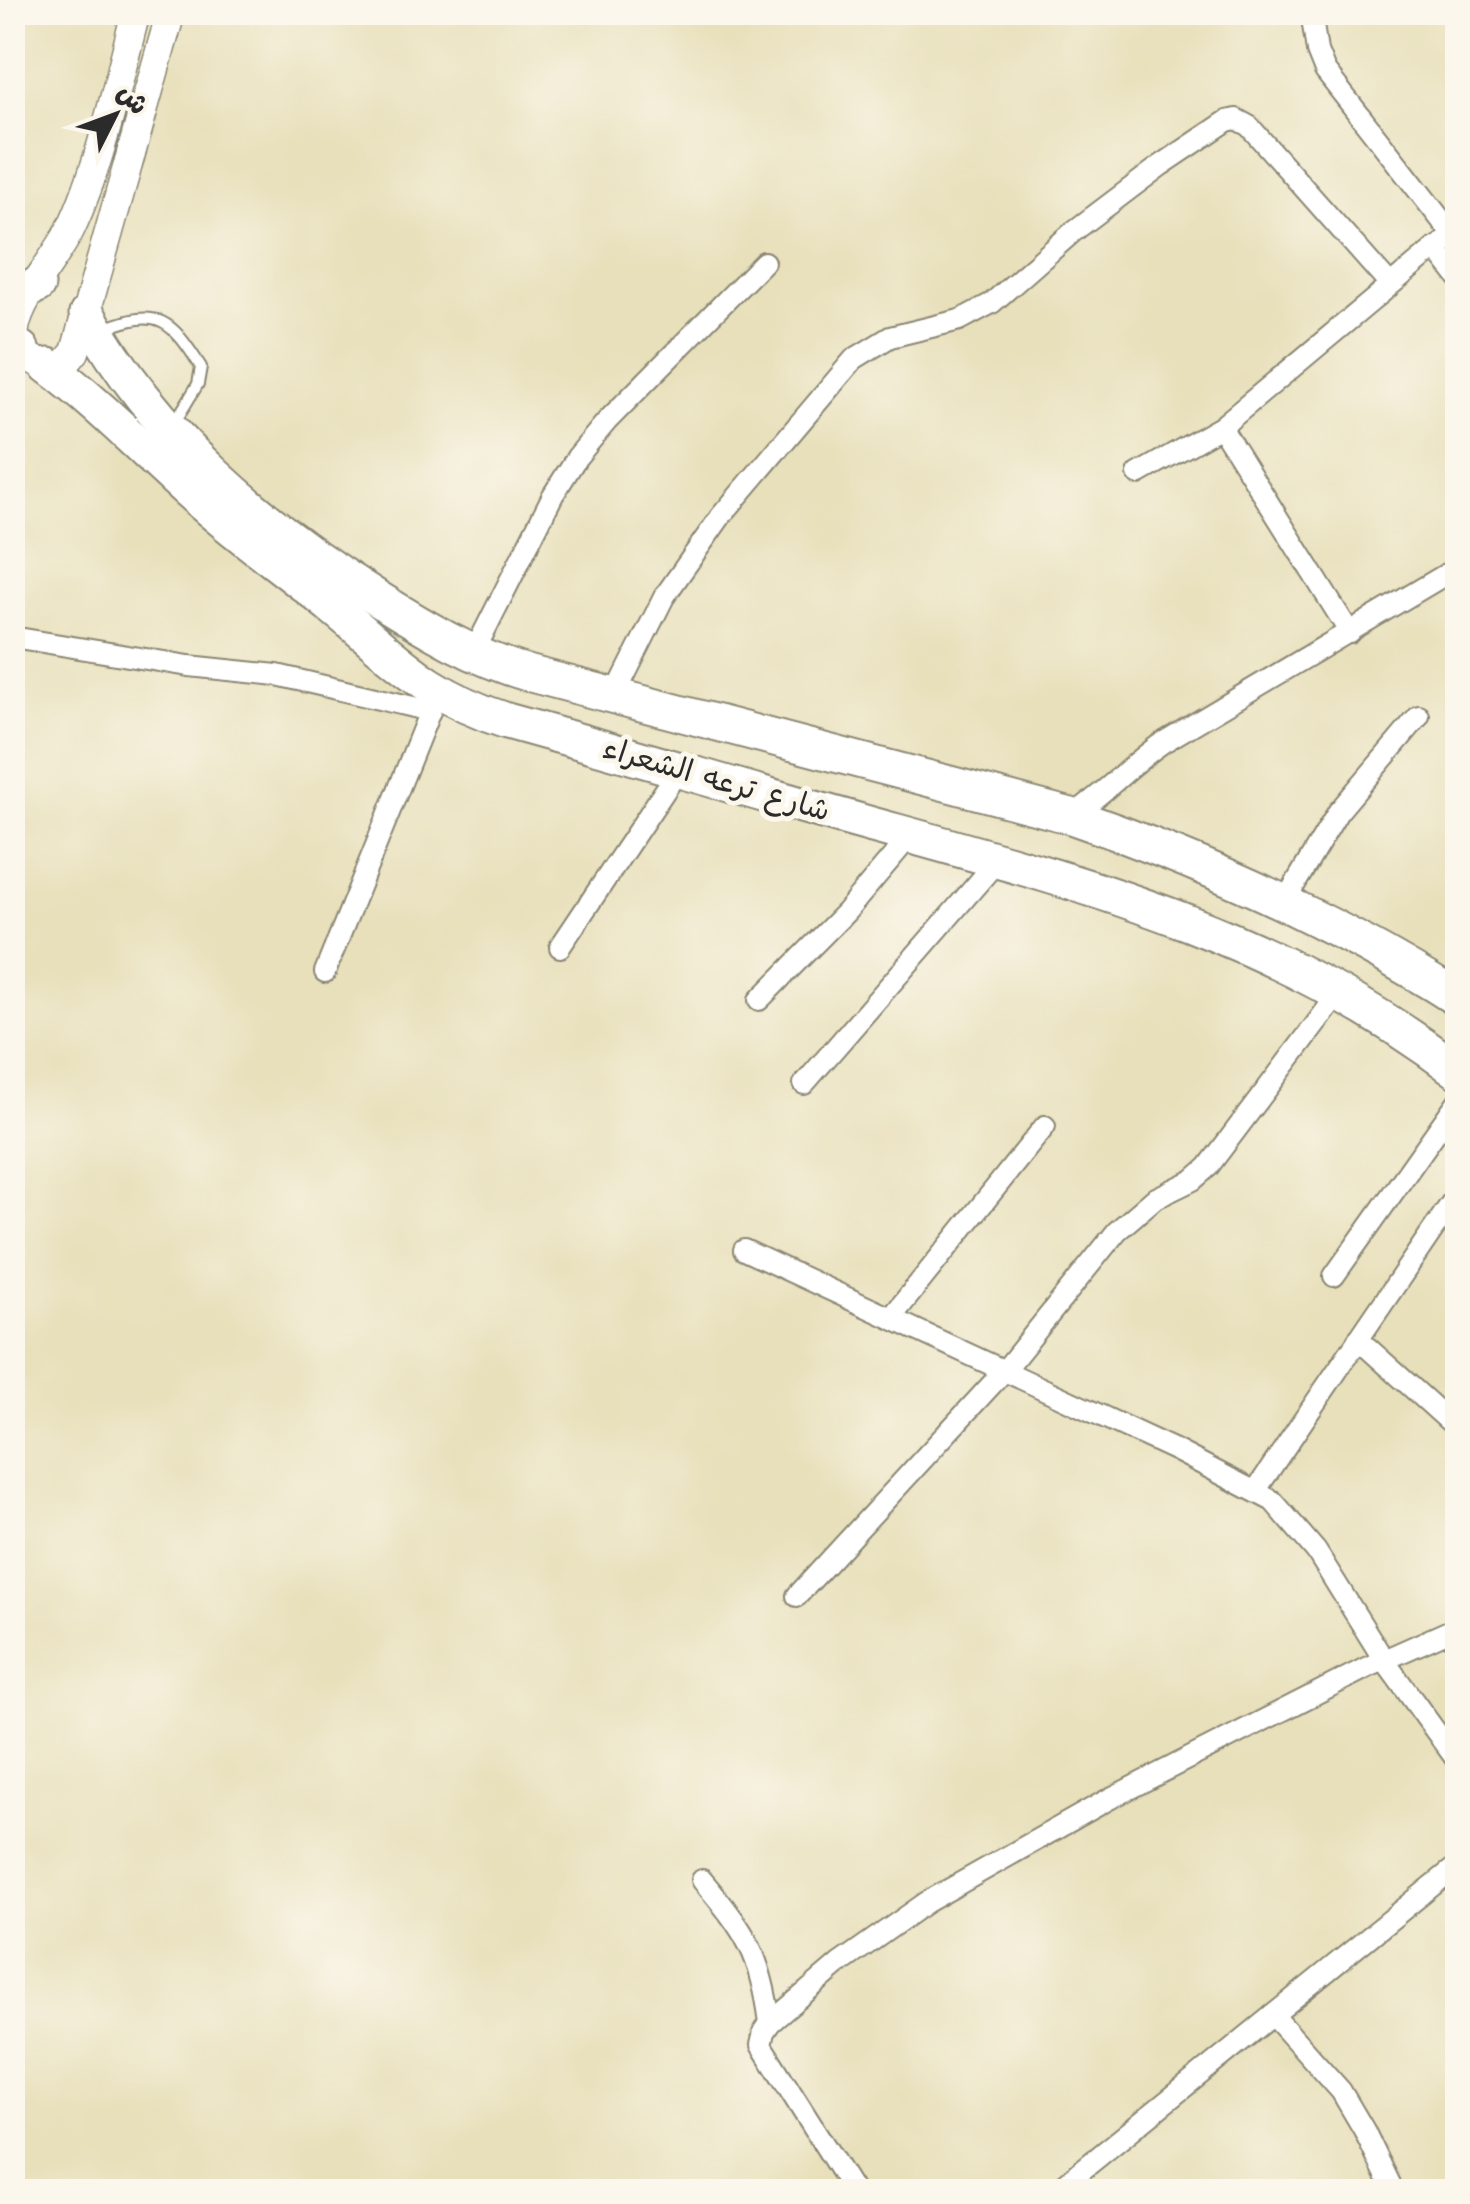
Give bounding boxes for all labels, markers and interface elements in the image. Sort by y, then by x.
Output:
north arrow [65,65,165,165]
text: ش [105,73,159,126]
street label: شارع ترعه الشعراء [597,726,835,836]

